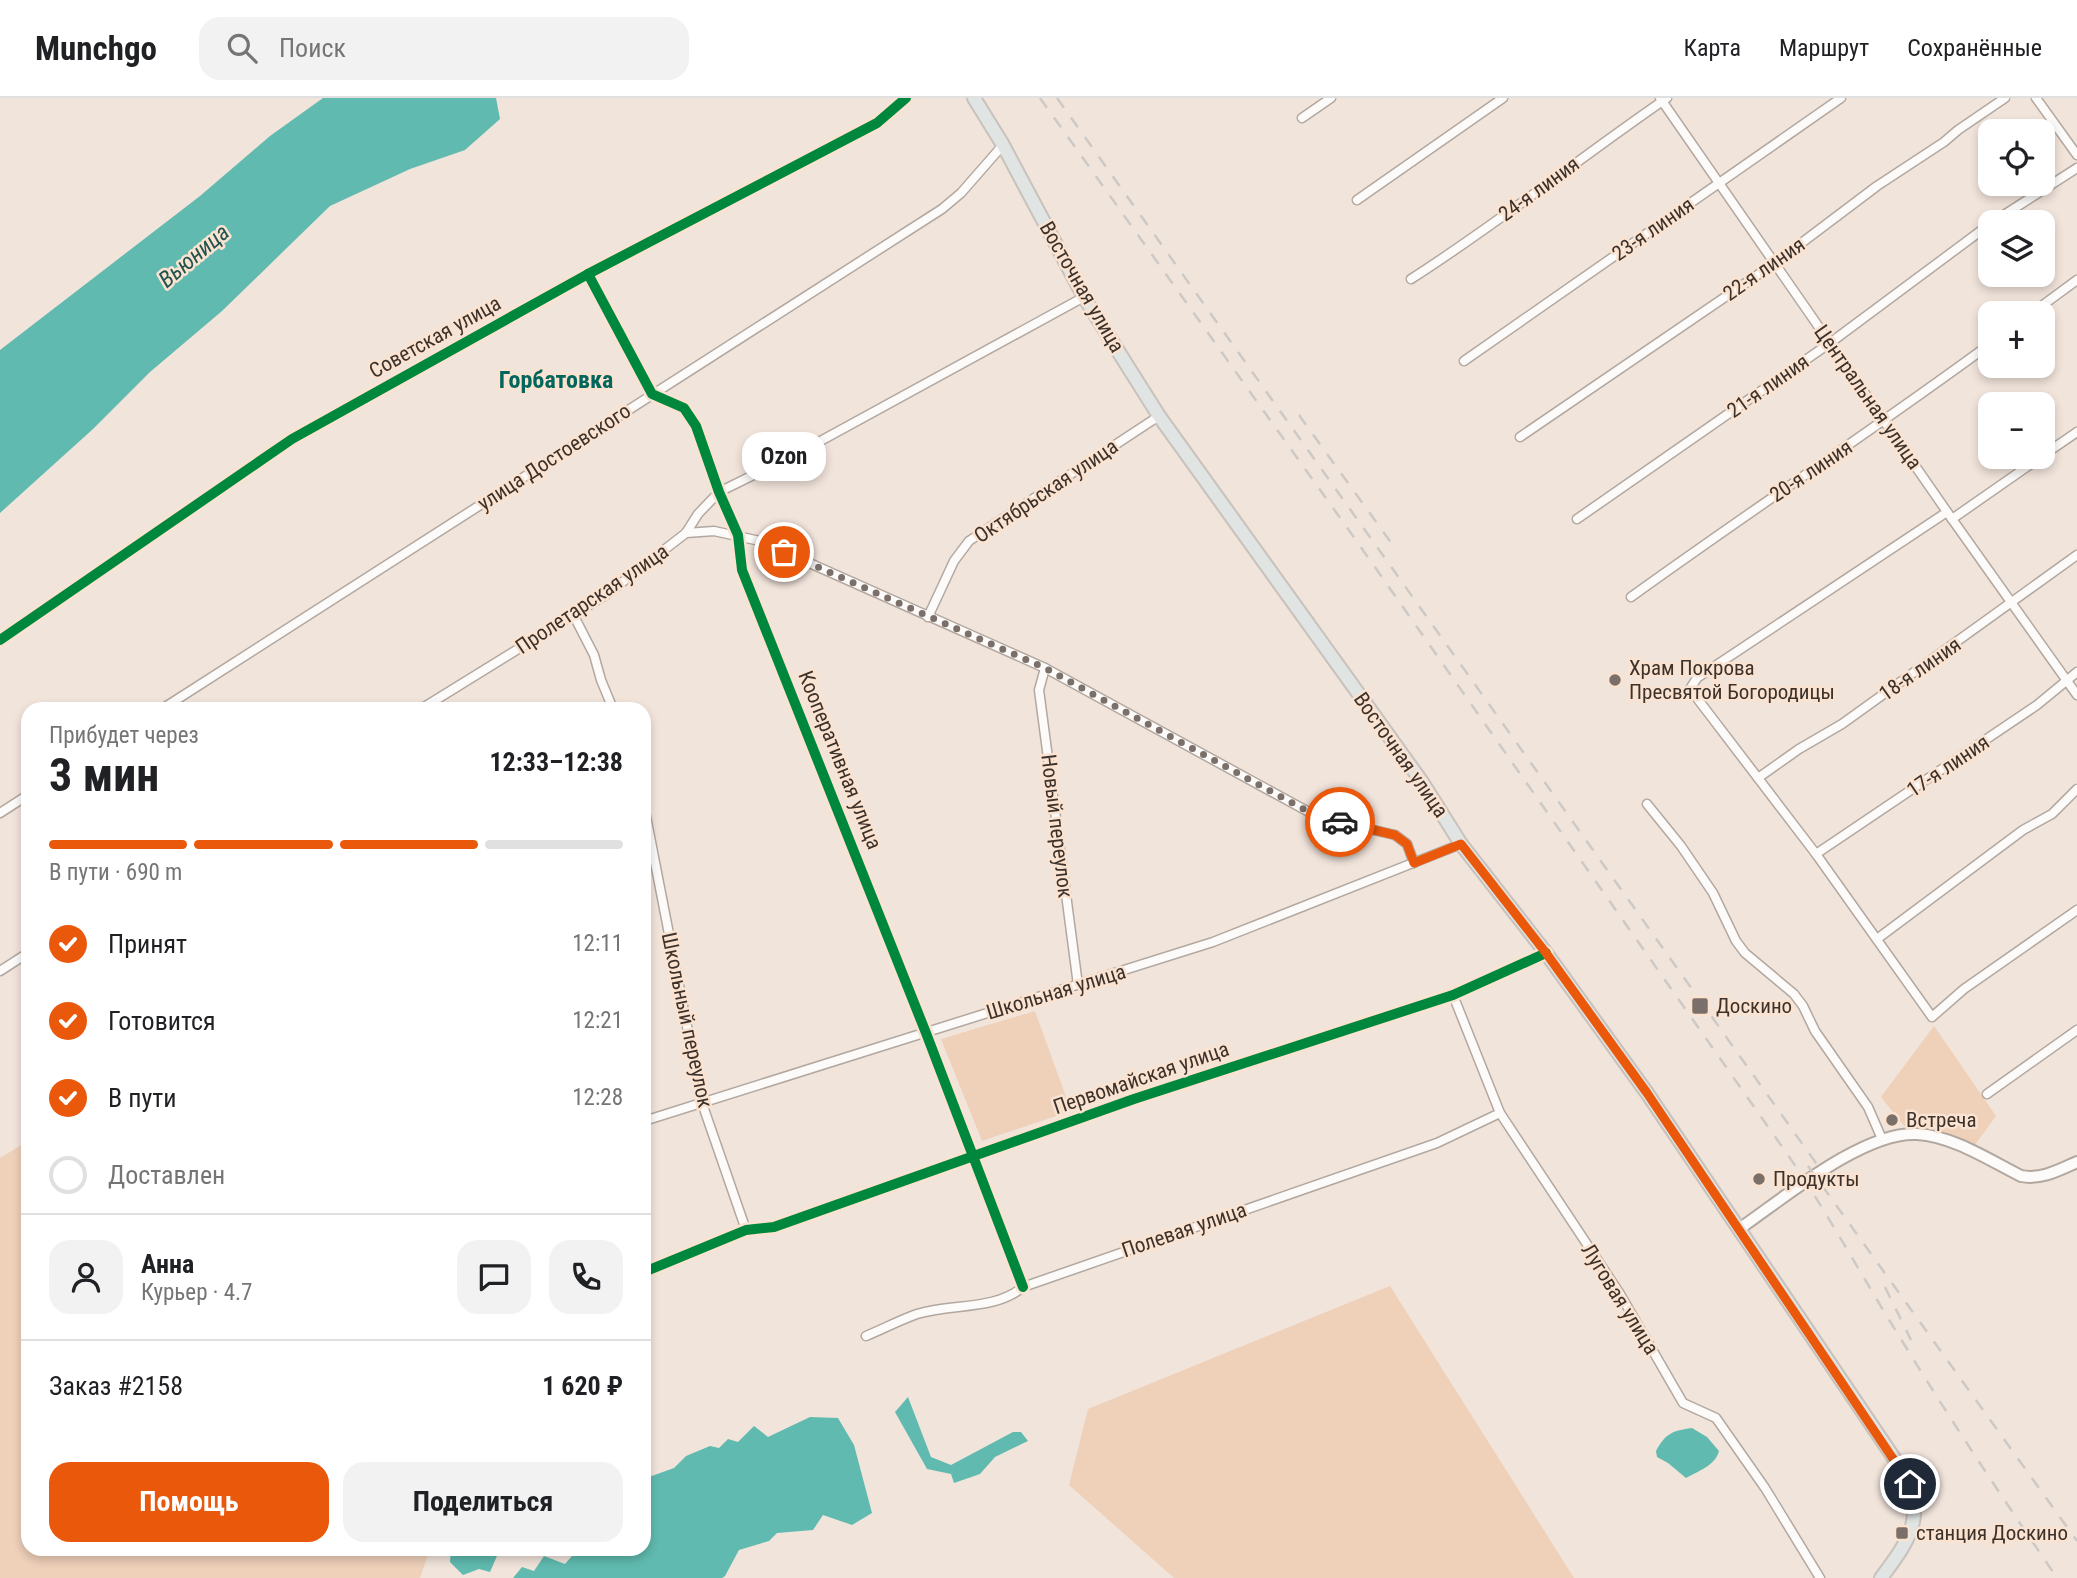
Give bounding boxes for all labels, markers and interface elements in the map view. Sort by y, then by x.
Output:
search box [199,17,689,80]
text: Munchgo [35,29,157,68]
icon: search [223,29,261,67]
text: Поиск [279,33,346,63]
text: Карта [1684,34,1741,62]
text: Маршрут [1779,34,1869,62]
text: Сохранённые [1907,34,2042,62]
map controls [1978,119,2055,469]
button: locate [1978,119,2055,196]
street label: 24-я линия [1494,152,1584,226]
street label: 23-я линия [1608,192,1698,266]
button: layers [1978,210,2055,287]
street label: Восточная улица [1035,217,1129,357]
water label: Вьюница [153,219,235,293]
street label: 22-я линия [1719,232,1809,306]
street label: Советская улица [365,291,505,383]
button: + [1978,301,2055,378]
street label: Центральная улица [1809,320,1927,474]
street label: 21-я линия [1723,349,1813,423]
district label: Горбатовка [499,366,613,394]
button: − [1978,392,2055,469]
street label: улица Достоевского [473,399,635,515]
callout: Ozon [742,433,826,482]
street label: Октябрьская улица [970,434,1122,548]
street label: 20-я линия [1765,435,1857,507]
text: Ozon [761,443,807,470]
pin [754,522,814,582]
icon: bag [765,533,803,571]
street label: Пролетарская улица [511,539,673,659]
street label: 18-я линия [1875,632,1965,706]
place label: Храм Покрова Пресвятой Богородицы [1629,656,1835,704]
street label: Кооперативная улица [793,667,887,853]
marker: Храм Покрова Пресвятой Богородицы [1607,672,1623,688]
street label: Восточная улица [1349,688,1453,822]
text: Прибудет через [49,722,199,749]
street label: 17-я линия [1902,730,1994,802]
text: 12:33–12:38 [489,747,623,777]
text: 3 мин [49,748,159,802]
street label: Новый переулок [1036,753,1078,899]
courier [1305,787,1375,857]
icon: car [1321,803,1359,841]
text: В пути · 690 m [49,859,182,886]
icon: check [49,925,87,963]
text: Принят [108,929,187,959]
text: 12:11 [572,930,623,957]
street label: Школьный переулок [657,930,717,1110]
street label: Школьная улица [983,959,1129,1025]
place label: Доскино [1716,994,1792,1018]
marker: Доскино [1690,996,1710,1016]
icon: check [49,1002,87,1040]
text: Готовится [108,1006,216,1036]
text: 12:21 [572,1007,623,1034]
street label: Первомайская улица [1050,1037,1232,1119]
icon: check [49,1079,87,1117]
text: В пути [108,1083,177,1113]
text: 12:28 [572,1084,623,1111]
place label: Встреча [1906,1108,1976,1132]
marker: Встреча [1884,1112,1900,1128]
text: Доставлен [108,1160,225,1190]
place label: Продукты [1773,1167,1860,1191]
marker: Продукты [1751,1171,1767,1187]
street label: Полевая улица [1118,1197,1250,1263]
street label: Луговая улица [1576,1239,1664,1359]
button: person [49,1240,123,1314]
button: chat [457,1240,531,1314]
button: phone [549,1240,623,1314]
text: Анна [141,1249,194,1279]
text: Курьер · 4.7 [141,1279,252,1306]
text: Заказ #2158 [49,1371,183,1401]
text: 1 620 ₽ [542,1371,623,1401]
pin [1880,1454,1940,1514]
button: Помощь [49,1462,329,1542]
button: Поделиться [343,1462,623,1542]
icon: home [1891,1465,1929,1503]
place label: станция Доскино [1916,1521,2068,1545]
marker: станция Доскино [1894,1525,1910,1541]

